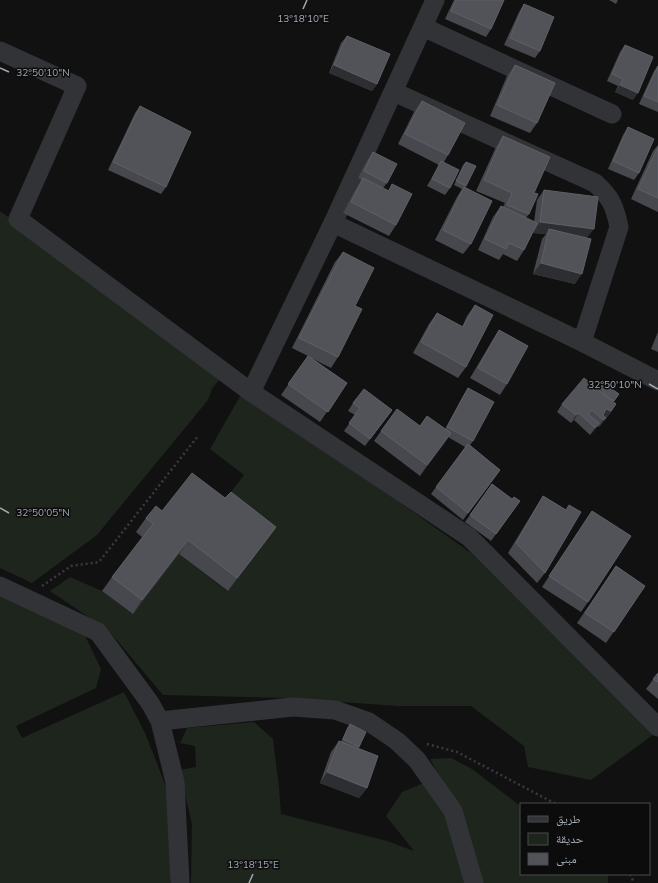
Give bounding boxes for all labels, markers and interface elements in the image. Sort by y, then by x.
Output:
text: 13°18'10"E [277,12,329,25]
text: 32°50'10"N [16,66,70,79]
text: 32°50'10"N [588,378,642,391]
text: 32°50'05"N [16,506,70,519]
legend [520,803,650,875]
text: طريق [556,811,581,826]
text: حديقة [556,831,584,846]
text: مبنى [556,851,577,866]
text: 13°18'15"E [227,858,279,871]

